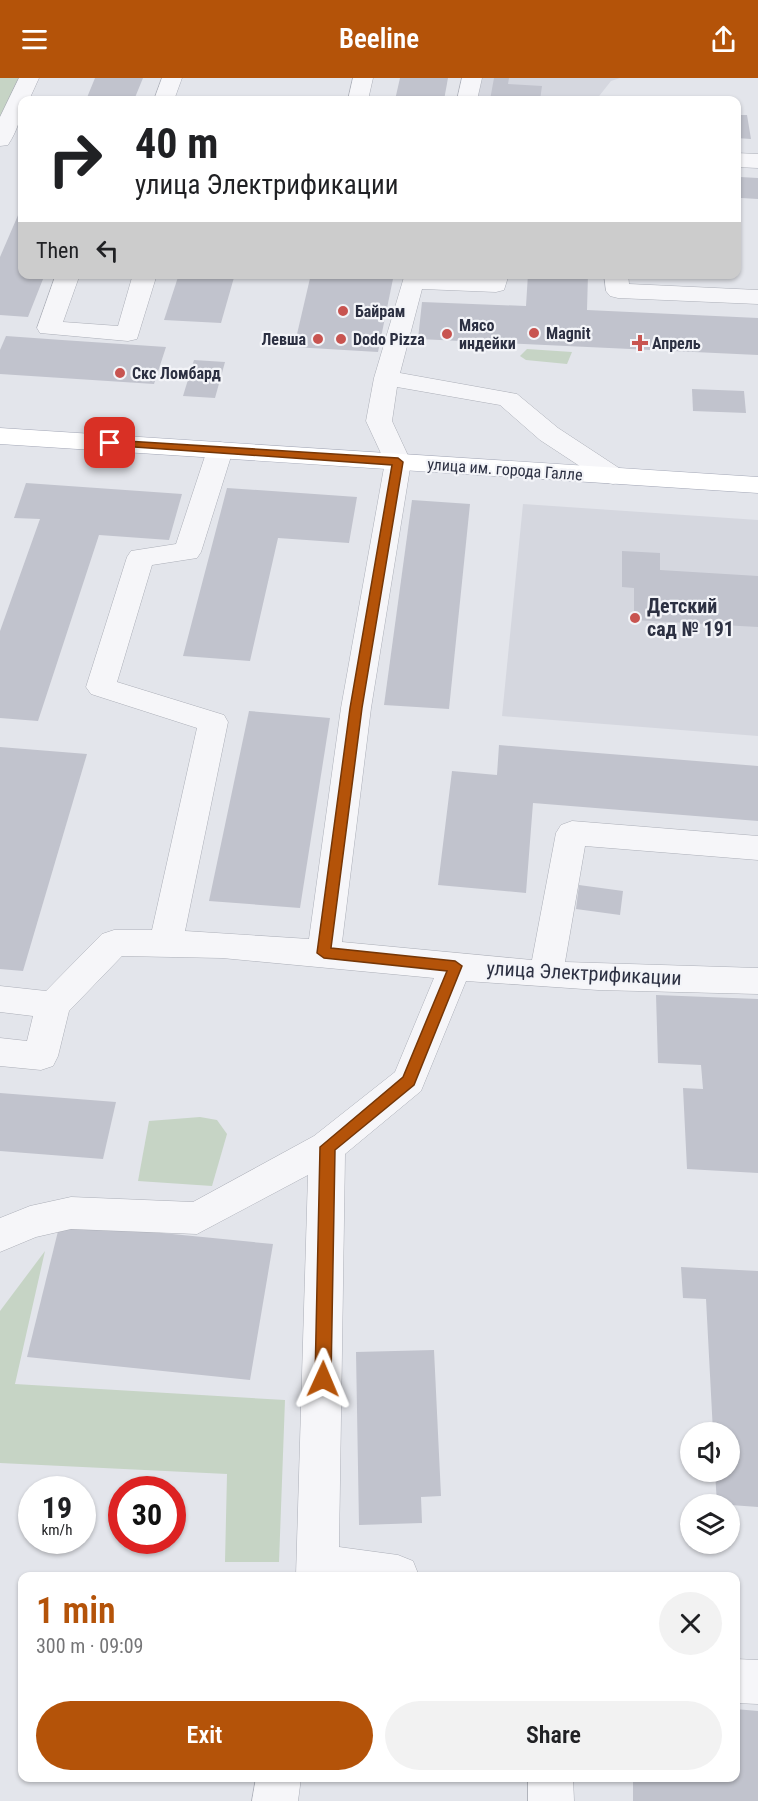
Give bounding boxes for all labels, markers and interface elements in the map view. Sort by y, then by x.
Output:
icon: menu [18,23,51,56]
text: Beeline [339,23,419,55]
icon: share [707,23,740,56]
text: 40 m [135,119,218,168]
icon: right [36,120,114,198]
text: улица Электрификации [135,169,398,201]
icon: left [91,234,124,267]
text: Then [36,238,79,263]
place label: Байрам [355,302,405,321]
marker: Байрам [336,304,350,318]
place label: Мясо индейки [459,316,516,353]
place label: Magnit [546,324,591,343]
marker: Magnit [527,326,541,340]
marker: Мясо индейки [440,327,454,341]
place label: Левша [261,330,306,349]
place label: Dodo Pizza [353,330,425,349]
marker: Левша [311,332,325,346]
marker: Dodo Pizza [334,332,348,346]
place label: Апрель [652,334,701,353]
marker: Апрель [633,336,647,350]
place label: Скс Ломбард [132,364,221,383]
marker: Скс Ломбард [113,366,127,380]
pin [84,417,135,468]
icon: arrive [93,426,126,459]
street label: улица им. города Галле [427,455,583,484]
place label: Детский сад № 191 [647,594,734,641]
marker: Детский сад № 191 [628,611,642,625]
street label: улица Электрификации [486,956,682,990]
position arrow [291,1347,355,1411]
map controls [680,1422,740,1554]
button: sound [680,1422,740,1482]
speed limit sign: 30 [108,1476,186,1554]
text: 19 [42,1490,72,1525]
button: layers [680,1494,740,1554]
text: km/h [42,1521,72,1539]
text: 1 min [36,1590,116,1632]
button: close [659,1592,722,1655]
text: 300 m · 09:09 [36,1634,143,1658]
button: Exit [36,1701,373,1770]
button: Share [385,1701,722,1770]

